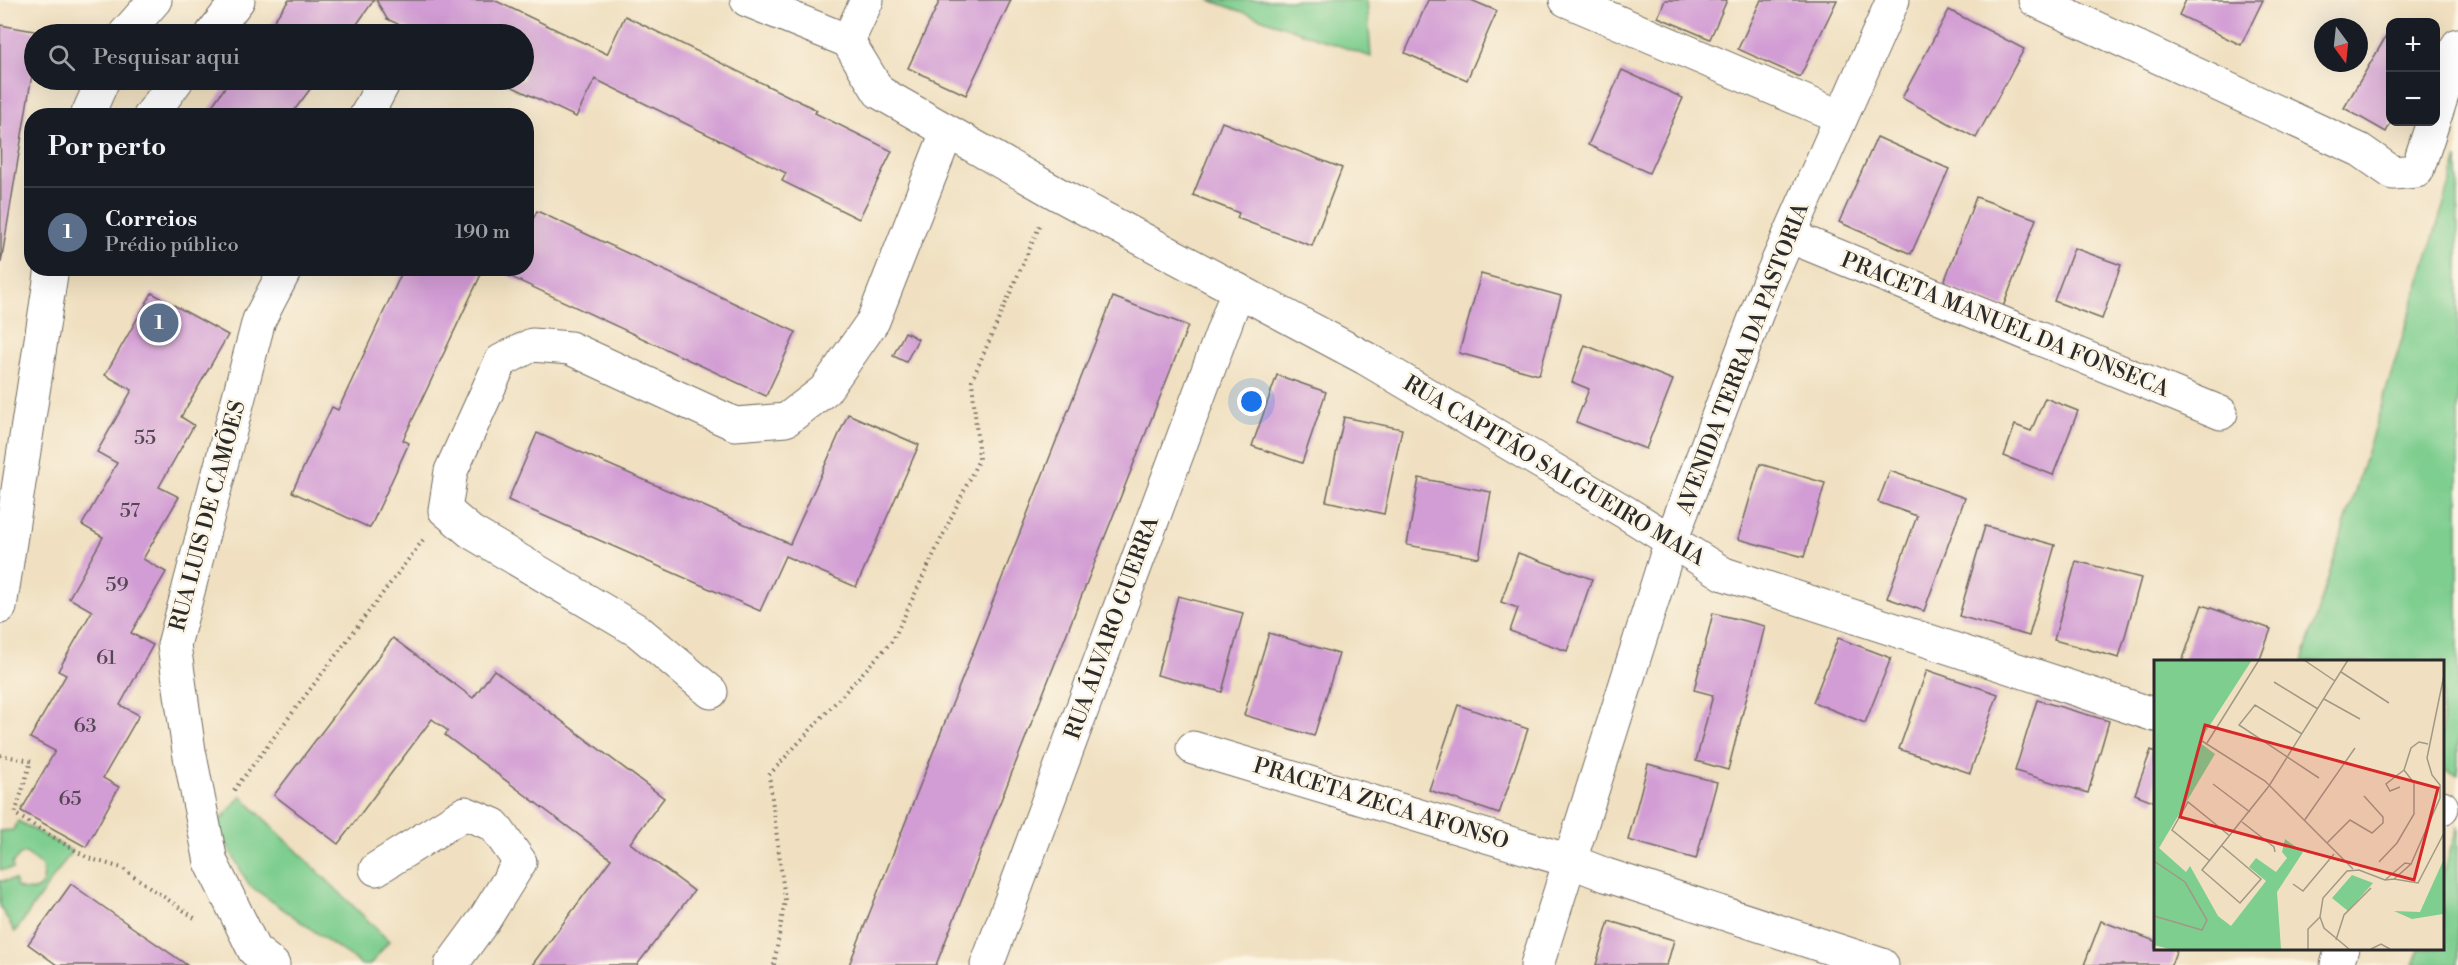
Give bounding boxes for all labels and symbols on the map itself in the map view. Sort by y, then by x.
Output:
north arrow [2314,18,2368,72]
street label: AVENIDA TERRA DA PASTORIA [1671,199,1815,520]
street label: PRACETA MANUEL DA FONSECA [1837,247,2174,404]
pin: 1 [140,300,178,346]
street label: RUA CAPITÃO SALGUEIRO MAIA [1398,369,1711,572]
your location [1237,387,1266,416]
street label: RUA LUIS DE CAMÕES [163,397,252,634]
house number: 55 [134,426,156,451]
house number: 57 [120,499,140,524]
street label: RUA ÁLVARO GUERRA [1058,512,1165,743]
house number: 59 [105,573,129,598]
house number: 61 [96,646,116,671]
inset map [2154,660,2443,950]
house number: 63 [73,714,97,739]
street label: PRACETA ZECA AFONSO [1250,752,1512,856]
house number: 65 [58,787,82,812]

